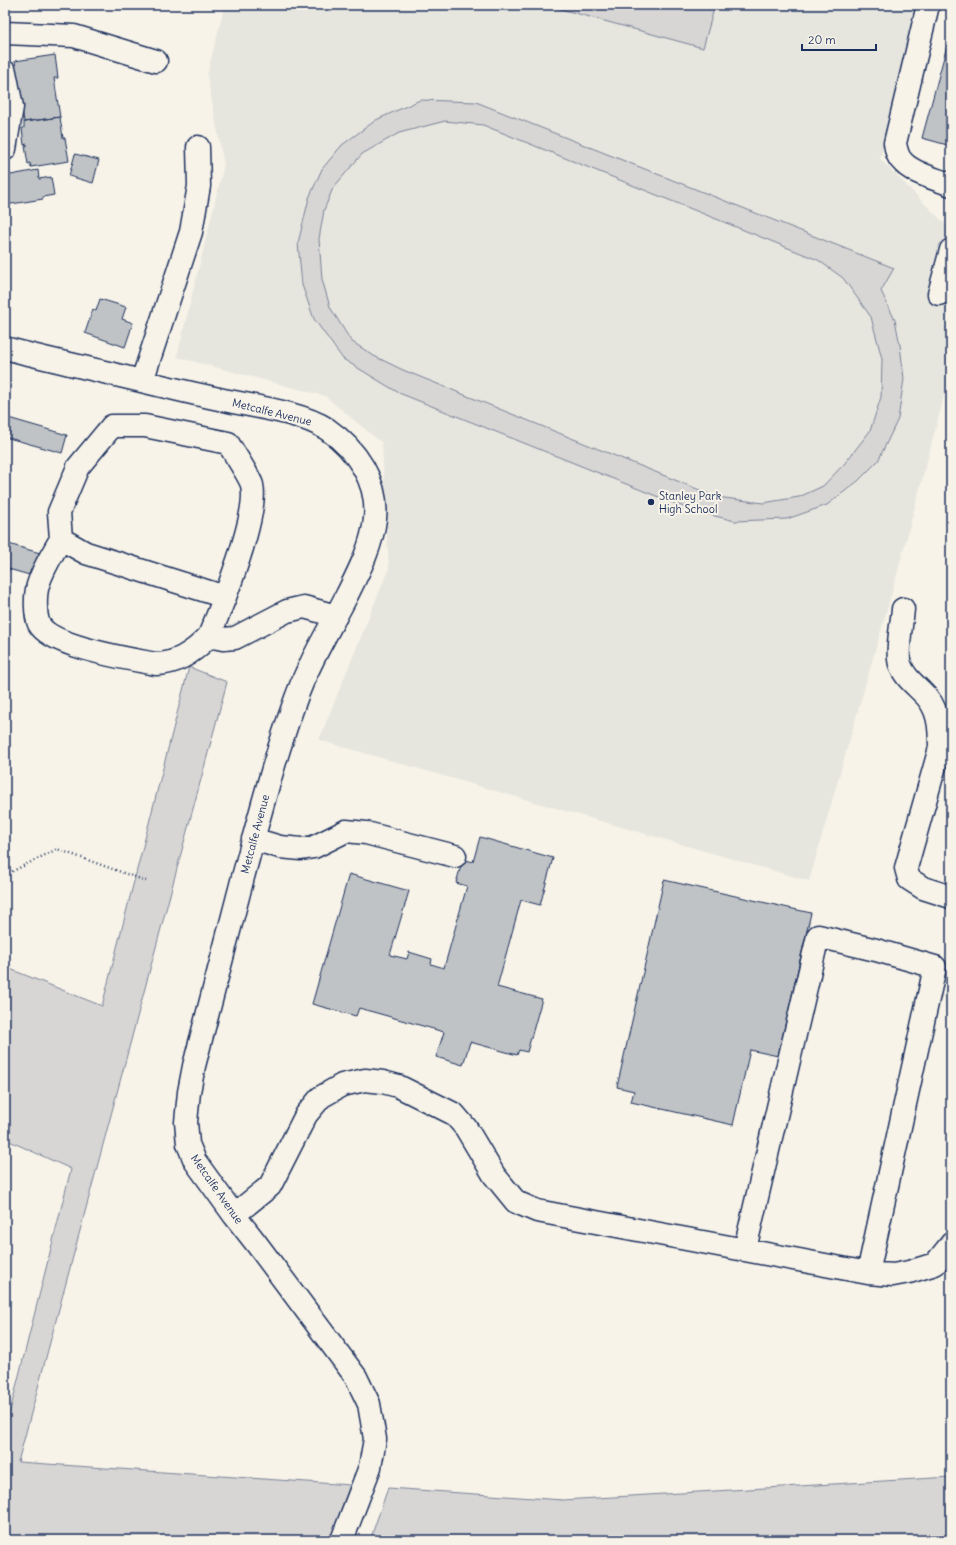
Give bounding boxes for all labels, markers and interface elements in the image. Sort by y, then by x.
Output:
scale bar [802,26,876,52]
text: 20 m [808,32,836,47]
street label: Metcalfe Avenue [231,395,313,429]
place label: Stanley Park High School [659,489,722,516]
marker: Stanley Park High School [646,497,656,507]
street label: Metcalfe Avenue [238,793,272,875]
street label: Metcalfe Avenue [188,1152,246,1226]

